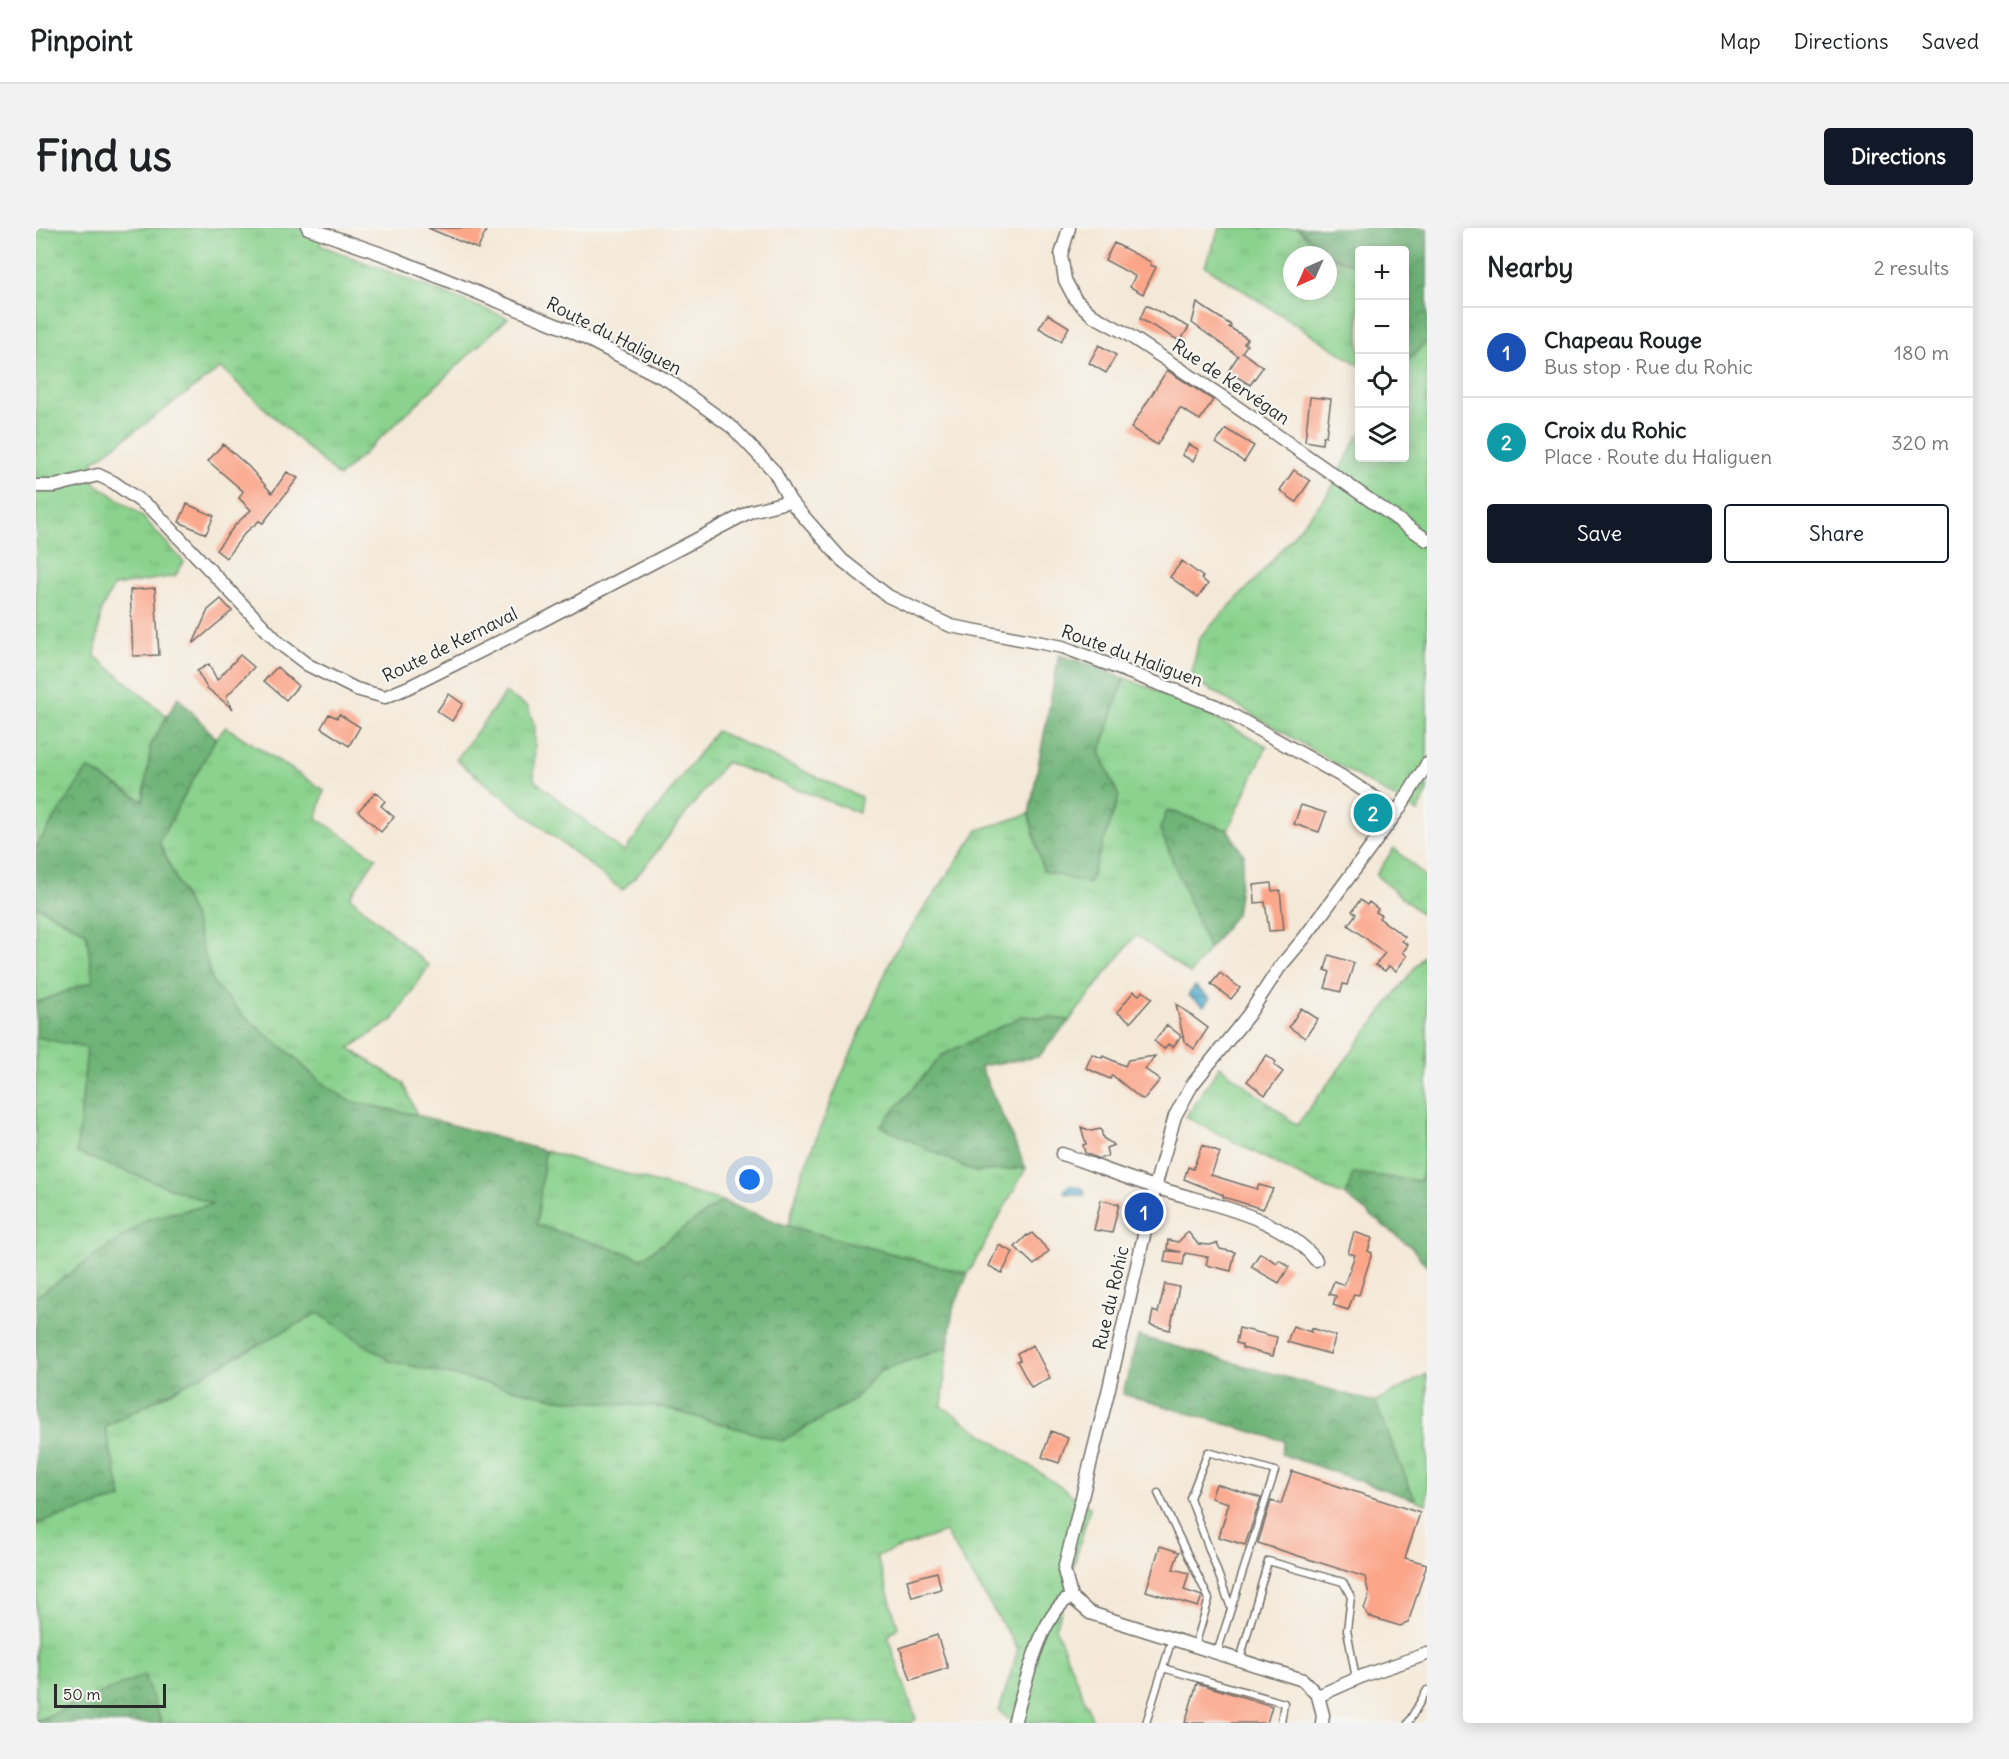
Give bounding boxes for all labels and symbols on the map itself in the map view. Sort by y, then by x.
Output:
north arrow [1283,246,1337,300]
street label: Route du Haliguen [543,291,686,380]
street label: Rue de Kervégan [1168,334,1295,429]
street label: Route de Kernaval [378,602,521,687]
street label: Route du Haliguen [1058,619,1206,692]
pin: 2 [1354,790,1392,836]
your location [735,1165,764,1194]
pin: 1 [1124,1190,1164,1234]
street label: Rue du Rohic [1087,1244,1134,1352]
scale bar [54,1681,166,1708]

